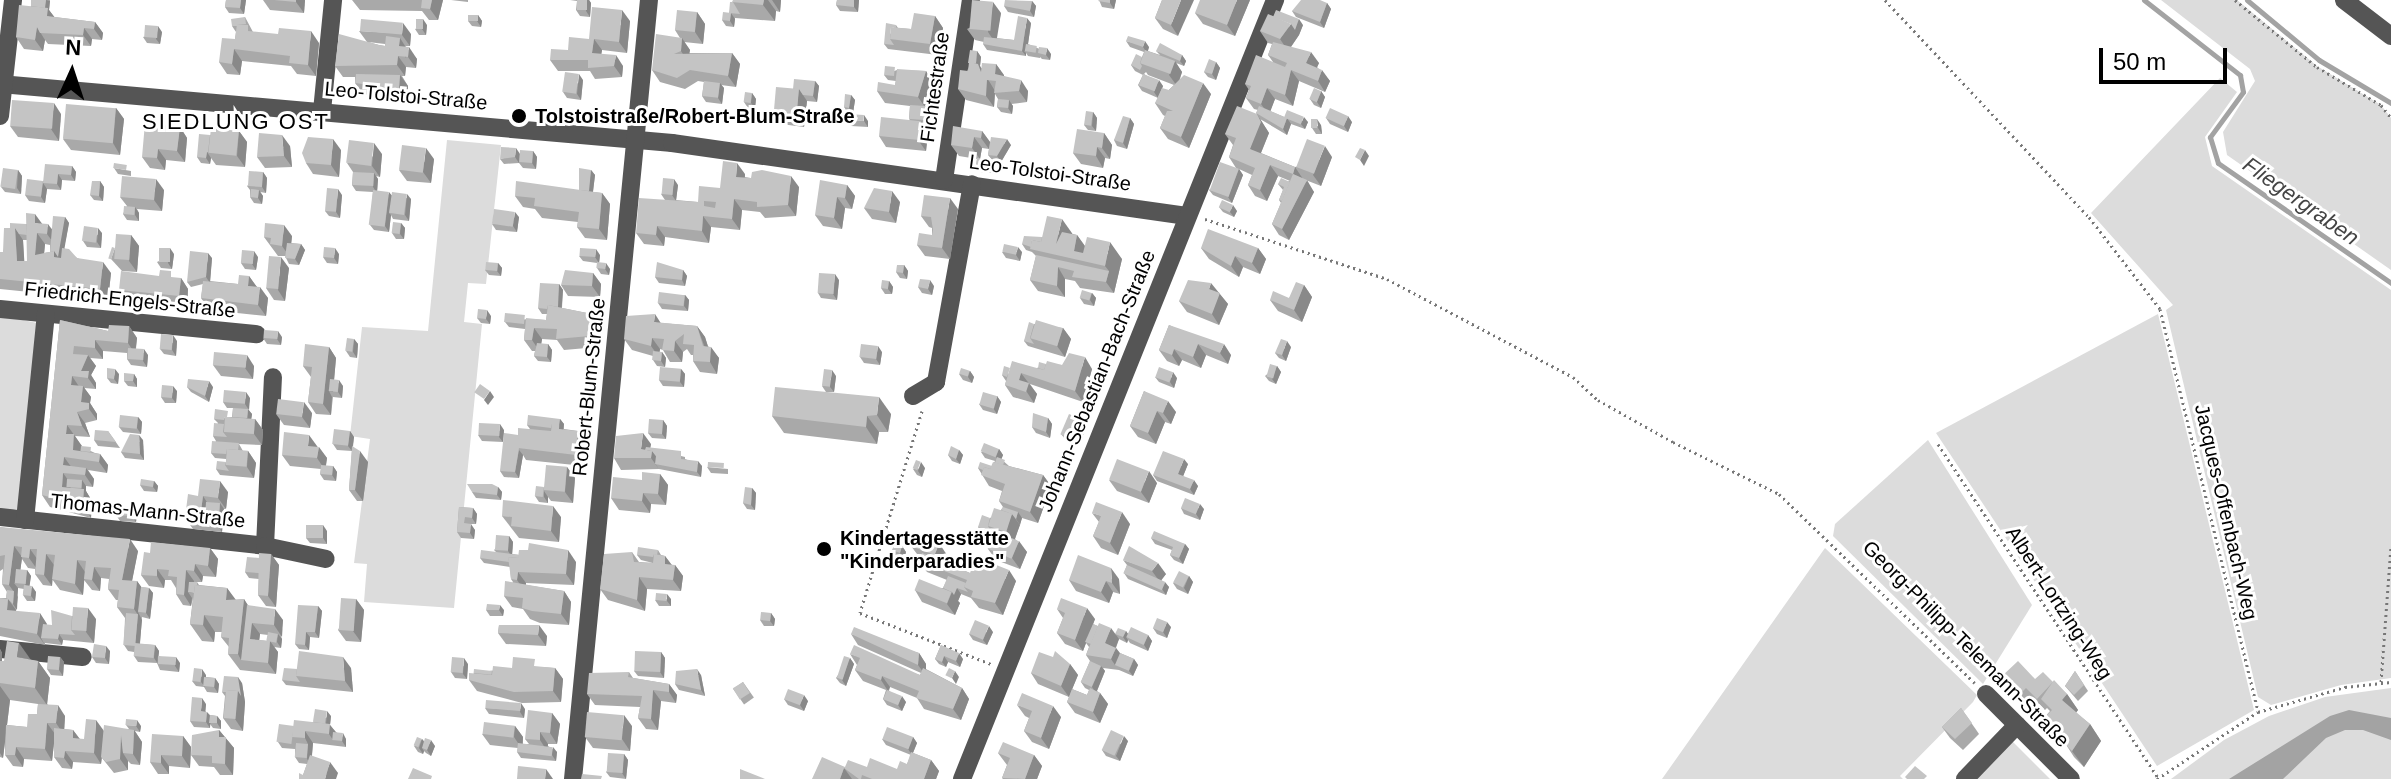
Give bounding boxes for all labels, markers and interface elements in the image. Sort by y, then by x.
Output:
street label: Fichtestraße [915,30,955,144]
north arrow [32,32,112,112]
scale bar [2103,32,2231,82]
text: N [65,35,82,60]
text: 50 m [2113,48,2166,75]
street label: Leo-Tolstoi-Straße [324,77,488,115]
place label: Tolstoistraße/Robert-Blum-Straße [535,104,855,128]
marker: Tolstoistraße/Robert-Blum-Straße [510,107,528,125]
district label: SIEDLUNG OST [142,109,330,135]
street label: Leo-Tolstoi-Straße [967,150,1133,196]
water label: Fliegergraben [2238,151,2364,251]
street label: Johann-Sebastian-Bach-Straße [1033,247,1161,515]
street label: Friedrich-Engels-Straße [23,277,237,323]
street label: Robert-Blum-Straße [568,297,610,477]
street label: Jacques-Offenbach-Weg [2190,402,2262,622]
street label: Thomas-Mann-Straße [49,489,247,533]
street label: Albert-Lortzing-Weg [2001,522,2117,684]
place label: Kindertagesstätte "Kinderparadies" [840,526,1009,573]
street label: Georg-Philipp-Telemann-Straße [1858,536,2074,752]
marker: Kindertagesstätte "Kinderparadies" [815,540,833,558]

